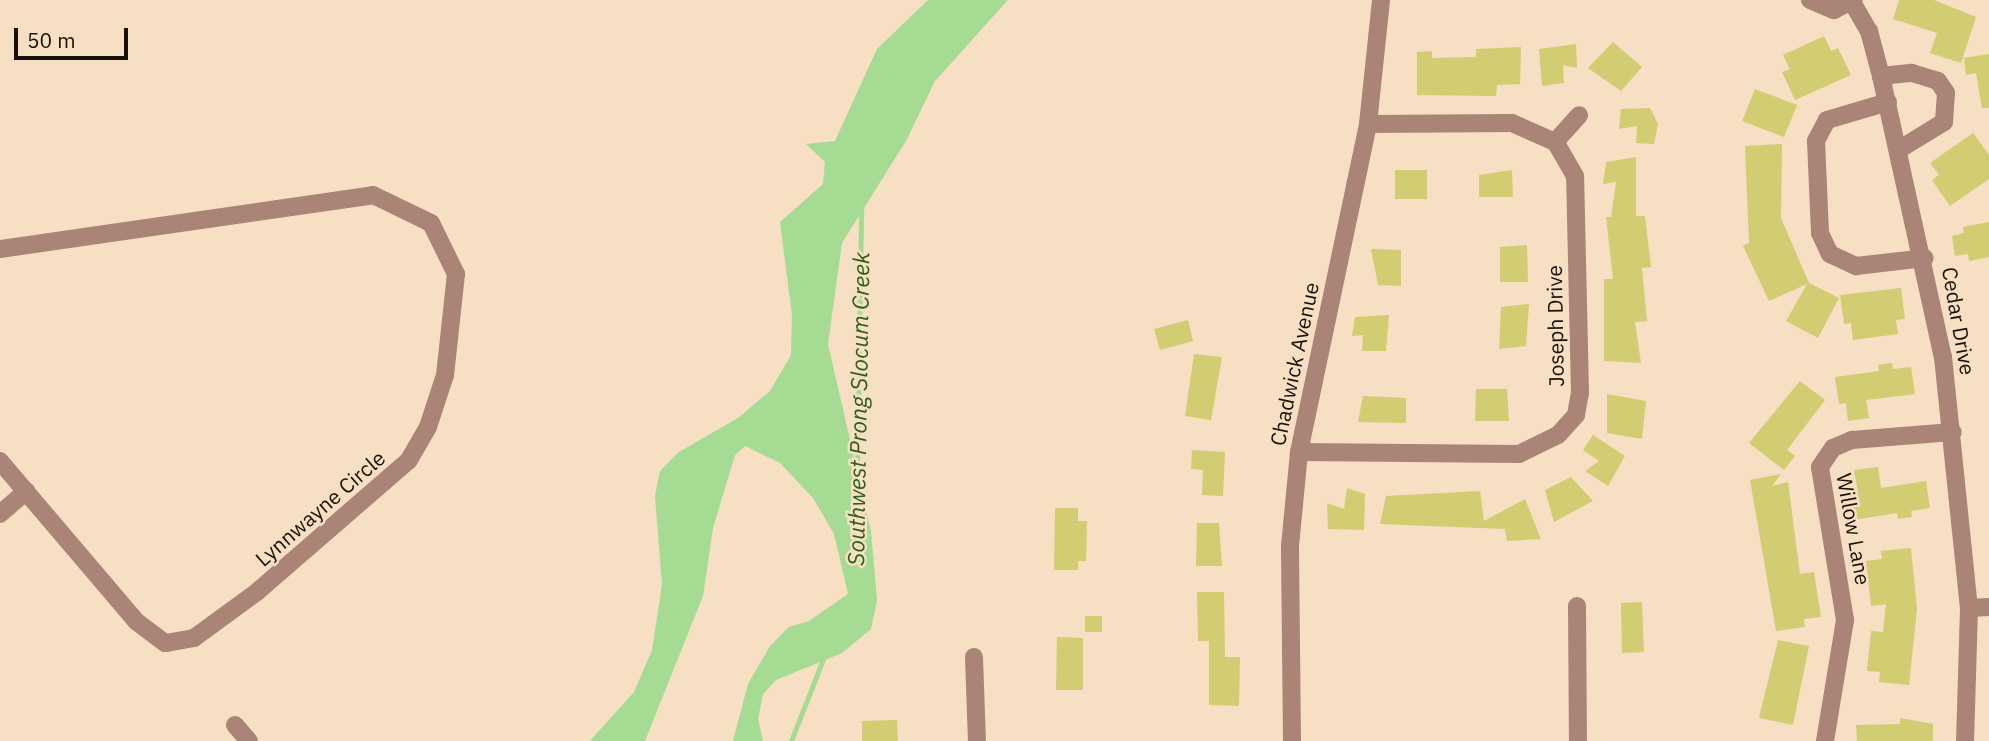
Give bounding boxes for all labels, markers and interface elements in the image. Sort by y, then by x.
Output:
scale bar [18,14,131,58]
text: 50 m [27,26,76,54]
water label: Southwest Prong Slocum Creek [841,252,875,566]
street label: Joseph Drive [1541,265,1569,387]
street label: Cedar Drive [1937,265,1981,377]
street label: Chadwick Avenue [1264,280,1324,448]
street label: Lynnwayne Circle [250,445,390,571]
street label: Willow Lane [1832,471,1876,587]

